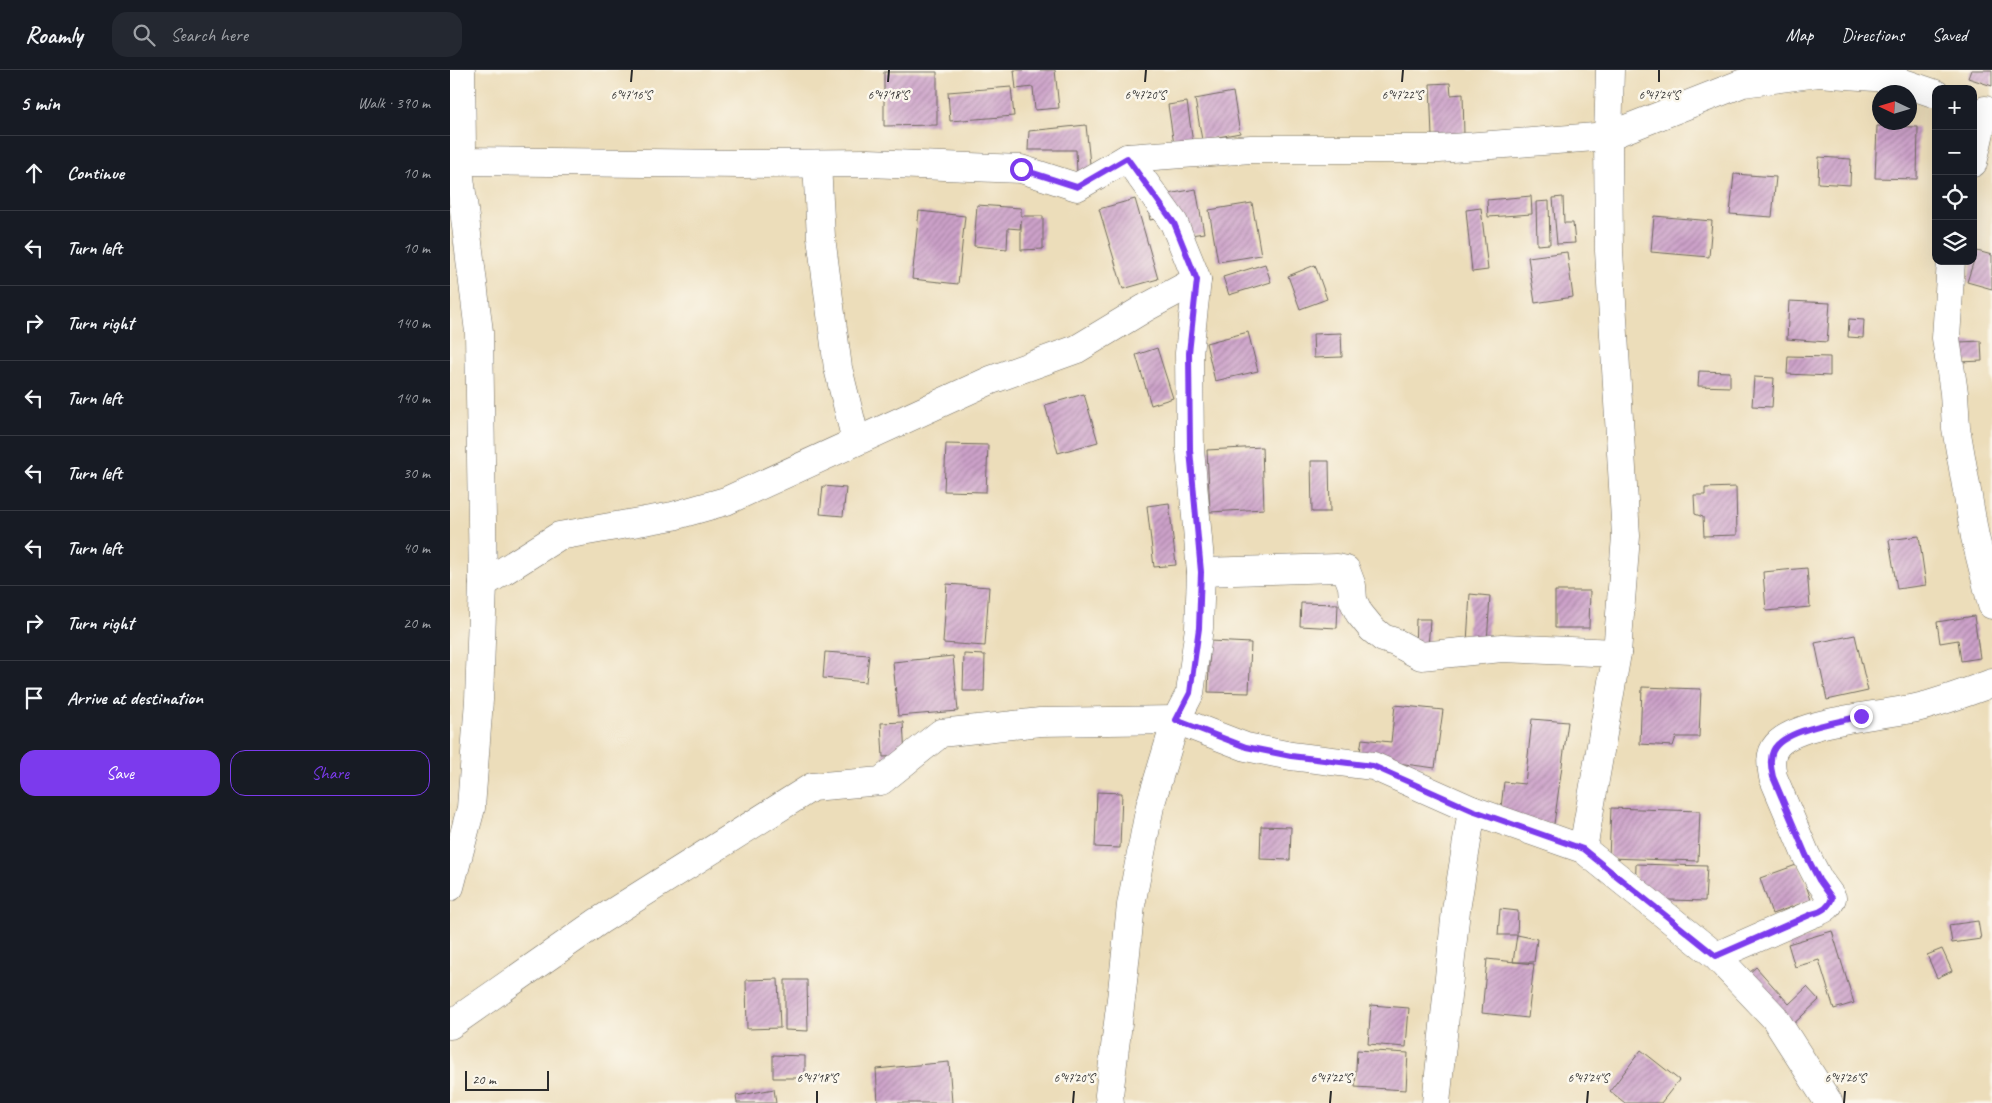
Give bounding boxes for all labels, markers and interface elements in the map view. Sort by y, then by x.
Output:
search box [112,12,462,57]
text: Roamly [25,20,82,50]
icon: search [130,21,158,49]
text: Search here [170,23,248,47]
text: Map [1786,24,1813,46]
text: Directions [1841,24,1904,46]
text: Saved [1932,24,1967,46]
north arrow [1872,85,1917,130]
map controls [1932,85,1977,265]
button: + [1932,85,1977,130]
text: 6°47'16"S [611,87,653,103]
text: 6°47'18"S [868,87,910,103]
text: 6°47'20"S [1125,87,1167,103]
text: 6°47'22"S [1382,87,1424,103]
text: 6°47'24"S [1639,87,1681,103]
text: 5 min [20,90,60,116]
text: Walk · 390 m [358,93,430,113]
button: − [1932,130,1977,175]
route start [1010,158,1033,181]
icon: ahead [20,159,48,187]
text: Continue [67,161,124,185]
text: 10 m [403,163,430,183]
button: locate [1932,175,1977,220]
button: layers [1932,220,1977,265]
icon: left [20,234,48,262]
text: Turn left [67,236,122,260]
text: 10 m [403,238,430,258]
icon: right [20,309,48,337]
text: Turn right [67,311,134,335]
text: 140 m [396,313,430,333]
icon: left [20,384,48,412]
text: Turn left [67,386,122,410]
text: 140 m [396,388,430,408]
icon: left [20,459,48,487]
text: Turn left [67,461,122,485]
text: 30 m [403,463,430,483]
icon: left [20,534,48,562]
text: Turn left [67,536,122,560]
text: 40 m [403,538,430,558]
icon: right [20,609,48,637]
text: Turn right [67,611,134,635]
text: 20 m [403,613,430,633]
icon: arrive [20,684,48,712]
text: Arrive at destination [67,686,203,710]
route end [1850,705,1873,728]
button: Save [20,750,220,796]
button: Share [230,750,430,796]
scale bar [465,1068,549,1091]
text: 6°47'18"S [797,1070,839,1086]
text: 6°47'20"S [1054,1070,1096,1086]
text: 6°47'22"S [1311,1070,1353,1086]
text: 6°47'24"S [1568,1070,1610,1086]
text: 6°47'26"S [1825,1070,1867,1086]
text: 20 m [472,1071,496,1088]

